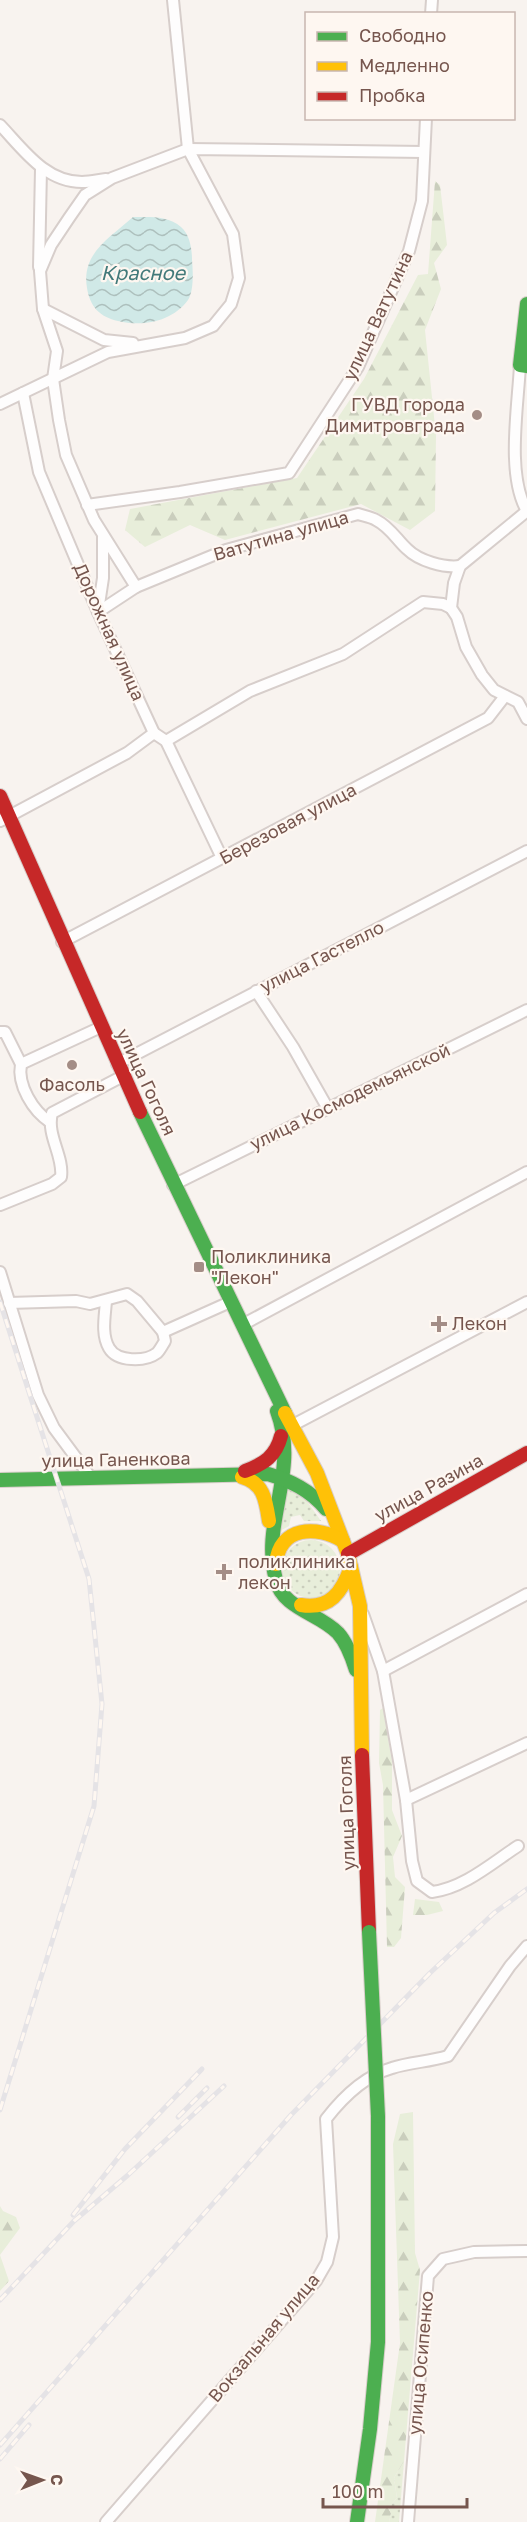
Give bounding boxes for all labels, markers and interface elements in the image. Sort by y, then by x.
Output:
legend [305,12,515,120]
text: Свободно [359,24,446,46]
text: Медленно [359,54,450,76]
text: Пробка [359,84,425,106]
street label: улица Ватутина [338,248,417,384]
water label: Красное [101,260,187,284]
place label: ГУВД города Димитровграда [325,393,465,436]
marker: ГУВД города Димитровграда [470,408,484,422]
street label: Ватутина улица [210,505,351,565]
street label: Дорожная улица [70,559,150,704]
street label: Березовая улица [215,778,360,869]
street label: улица Гастелло [256,915,387,997]
street label: улица Гоголя [112,1025,181,1139]
street label: улица Космодемьянской [246,1038,453,1154]
marker: Фасоль [65,1058,79,1072]
place label: Фасоль [39,1073,105,1095]
place label: Поликлиника "Лекон" [211,1245,331,1288]
marker: Поликлиника "Лекон" [192,1260,206,1274]
place label: Лекон [452,1312,507,1334]
marker: Лекон [430,1315,448,1333]
street label: улица Ганенкова [41,1447,191,1471]
street label: улица Разина [370,1448,487,1526]
place label: поликлиника лекон [238,1550,355,1593]
marker: поликлиника лекон [215,1563,233,1581]
street label: улица Гоголя [333,1755,359,1871]
street label: Вокзальная улица [203,2269,323,2406]
street label: улица Осипенко [403,2290,437,2436]
north arrow [12,2450,72,2510]
scale bar [323,2471,467,2509]
text: С [47,2474,67,2486]
text: 100 m [332,2480,383,2502]

